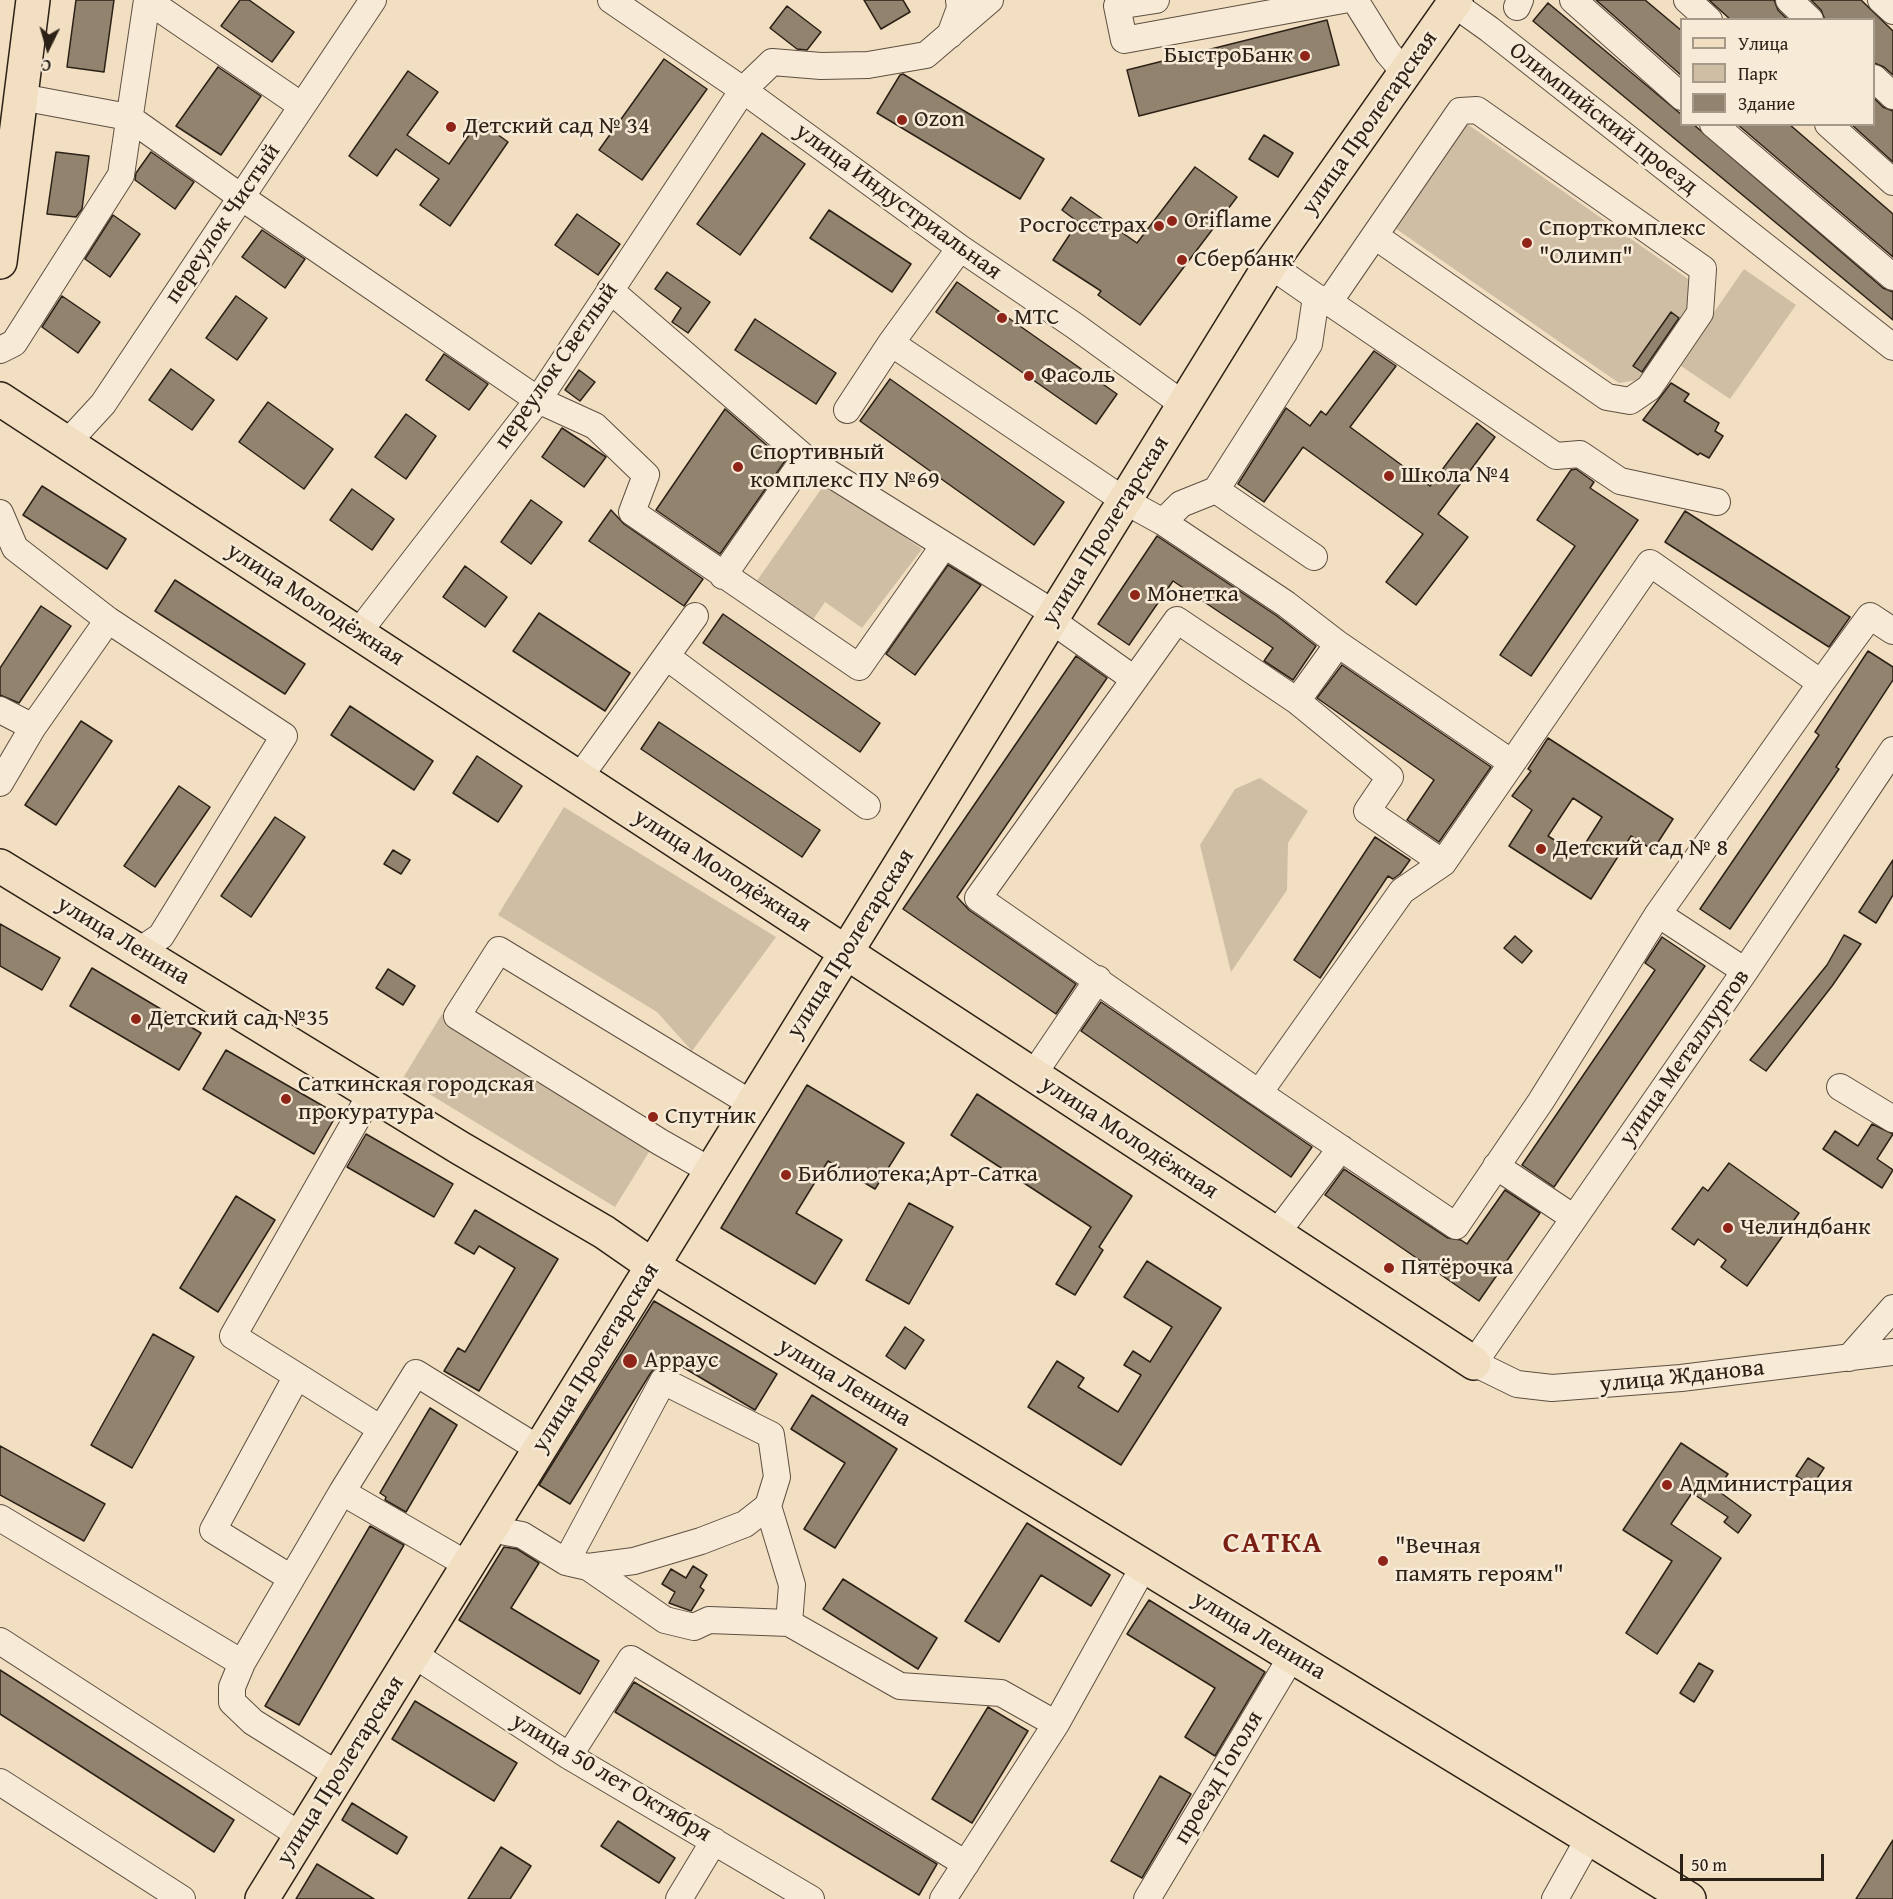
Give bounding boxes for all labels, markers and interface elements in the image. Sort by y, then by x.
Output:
north arrow [18,18,78,78]
legend [1680,18,1875,126]
street label: улица Пролетарская [1296,25,1444,221]
text: Улица [1738,30,1788,57]
street label: Олимпийский проезд [1503,36,1703,202]
place label: БыстроБанк [1164,42,1293,70]
marker: БыстроБанк [1298,49,1312,63]
text: С [41,54,52,78]
text: Парк [1738,60,1777,87]
text: Здание [1738,90,1795,117]
place label: Ozon [914,106,965,134]
place label: Детский сад № 34 [463,113,650,141]
marker: Ozon [895,113,909,127]
street label: улица Индустриальная [789,117,1007,287]
marker: Детский сад № 34 [444,120,458,134]
street label: переулок Чистый [159,139,287,309]
place label: Oriflame [1184,207,1272,235]
place label: Росгосстрах [1019,212,1147,240]
marker: Oriflame [1165,214,1179,228]
place label: Спорткомплекс "Олимп" [1539,215,1706,271]
marker: Росгосстрах [1152,219,1166,233]
marker: Спорткомплекс "Олимп" [1520,236,1534,250]
place label: Сбербанк [1194,246,1294,274]
marker: Сбербанк [1175,253,1189,267]
street label: переулок Светлый [489,277,625,455]
place label: МТС [1014,304,1059,332]
marker: МТС [995,311,1009,325]
place label: Фасоль [1041,362,1115,390]
marker: Фасоль [1022,369,1036,383]
street label: улица Пролетарская [1036,431,1176,631]
place label: Спортивный комплекс ПУ №69 [750,439,940,495]
marker: Спортивный комплекс ПУ №69 [731,460,745,474]
place label: Школа №4 [1401,462,1510,490]
marker: Школа №4 [1382,469,1396,483]
street label: улица Молодёжная [221,537,409,673]
place label: Монетка [1147,581,1239,609]
marker: Монетка [1128,588,1142,602]
street label: улица Молодёжная [628,803,816,939]
place label: Детский сад № 8 [1553,835,1728,863]
marker: Детский сад № 8 [1534,842,1548,856]
street label: улица Пролетарская [781,844,921,1044]
street label: улица Ленина [51,890,195,992]
street label: улица Металлургов [1613,964,1757,1152]
place label: Детский сад №35 [148,1005,329,1033]
marker: Детский сад №35 [129,1012,143,1026]
street label: улица Молодёжная [1035,1070,1223,1206]
place label: Саткинская городская прокуратура [298,1071,534,1127]
marker: Саткинская городская прокуратура [279,1092,293,1106]
place label: Спутник [665,1103,756,1131]
marker: Спутник [646,1110,660,1124]
place label: Библиотека;Арт-Сатка [798,1161,1038,1189]
marker: Библиотека;Арт-Сатка [779,1168,793,1182]
place label: Челиндбанк [1740,1214,1871,1242]
marker: Челиндбанк [1721,1221,1735,1235]
place label: Пятёрочка [1401,1254,1514,1282]
street label: улица Пролетарская [526,1258,666,1458]
marker: Пятёрочка [1382,1261,1396,1275]
street label: улица Ленина [772,1332,916,1434]
place label: Арраус [644,1347,719,1375]
marker: Арраус [621,1352,639,1370]
street label: улица Жданова [1598,1354,1766,1400]
place label: Администрация [1679,1471,1853,1499]
marker: Администрация [1660,1478,1674,1492]
district label: САТКА [1223,1526,1323,1562]
place label: "Вечная память героям" [1395,1533,1564,1589]
marker: "Вечная память героям" [1376,1554,1390,1568]
street label: улица Ленина [1187,1585,1331,1687]
street label: улица Пролетарская [271,1671,411,1871]
street label: проезд Гоголя [1168,1706,1270,1850]
street label: улица 50 лет Октября [506,1707,716,1849]
scale bar [1683,1842,1827,1880]
text: 50 m [1691,1851,1727,1878]

